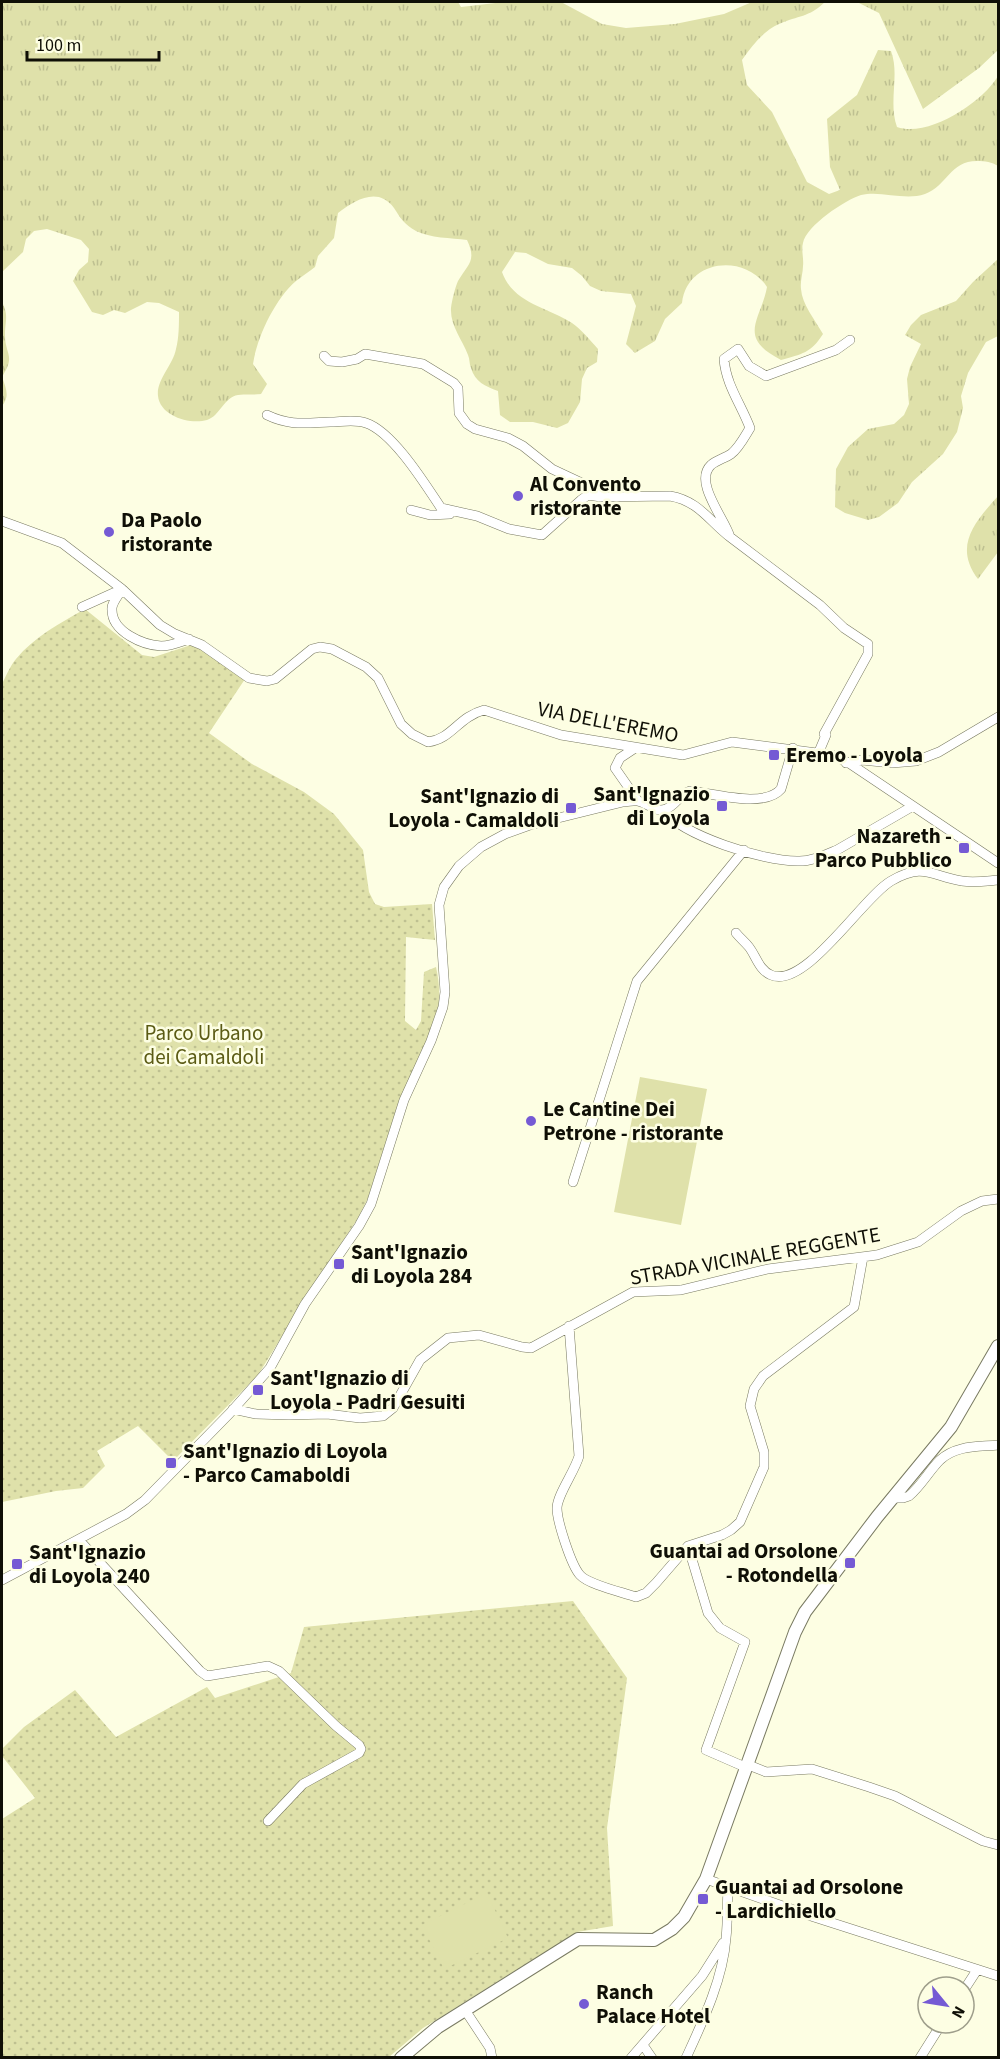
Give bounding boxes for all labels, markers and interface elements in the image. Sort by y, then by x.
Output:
scale bar [27,24,159,62]
text: 100 m [36,33,81,58]
place label: Al Convento ristorante [529,469,641,523]
marker: Al Convento ristorante [511,489,525,503]
place label: Da Paolo ristorante [121,505,213,559]
marker: Da Paolo ristorante [102,525,116,539]
street label: VIA DELL'EREMO [535,694,681,750]
place label: Eremo - Loyola [786,740,923,770]
marker: Eremo - Loyola [767,748,781,762]
place label: Sant'Ignazio di Loyola [593,779,710,833]
place label: Sant'Ignazio di Loyola - Camaldoli [388,781,559,835]
marker: Sant'Ignazio di Loyola [715,799,729,813]
marker: Sant'Ignazio di Loyola - Camaldoli [564,801,578,815]
place label: Nazareth - Parco Pubblico [815,821,952,875]
marker: Nazareth - Parco Pubblico [957,841,971,855]
park label: Parco Urbano dei Camaldoli [144,1018,264,1072]
place label: Le Cantine Dei Petrone - ristorante [543,1094,724,1148]
marker: Le Cantine Dei Petrone - ristorante [524,1114,538,1128]
street label: STRADA VICINALE REGGENTE [627,1219,883,1293]
place label: Sant'Ignazio di Loyola 284 [351,1237,472,1291]
marker: Sant'Ignazio di Loyola 284 [332,1257,346,1271]
place label: Sant'Ignazio di Loyola - Padri Gesuiti [270,1363,465,1417]
marker: Sant'Ignazio di Loyola - Padri Gesuiti [251,1383,265,1397]
place label: Sant'Ignazio di Loyola - Parco Camaboldi [183,1436,388,1490]
marker: Sant'Ignazio di Loyola - Parco Camaboldi [164,1456,178,1470]
place label: Guantai ad Orsolone - Rotondella [650,1536,838,1590]
place label: Sant'Ignazio di Loyola 240 [29,1537,150,1591]
marker: Guantai ad Orsolone - Rotondella [843,1556,857,1570]
marker: Sant'Ignazio di Loyola 240 [10,1557,24,1571]
place label: Guantai ad Orsolone - Lardichiello [715,1872,904,1926]
marker: Guantai ad Orsolone - Lardichiello [696,1892,710,1906]
north arrow [916,1975,976,2035]
place label: Ranch Palace Hotel [596,1977,710,2031]
marker: Ranch Palace Hotel [577,1997,591,2011]
text: N [946,2002,970,2022]

